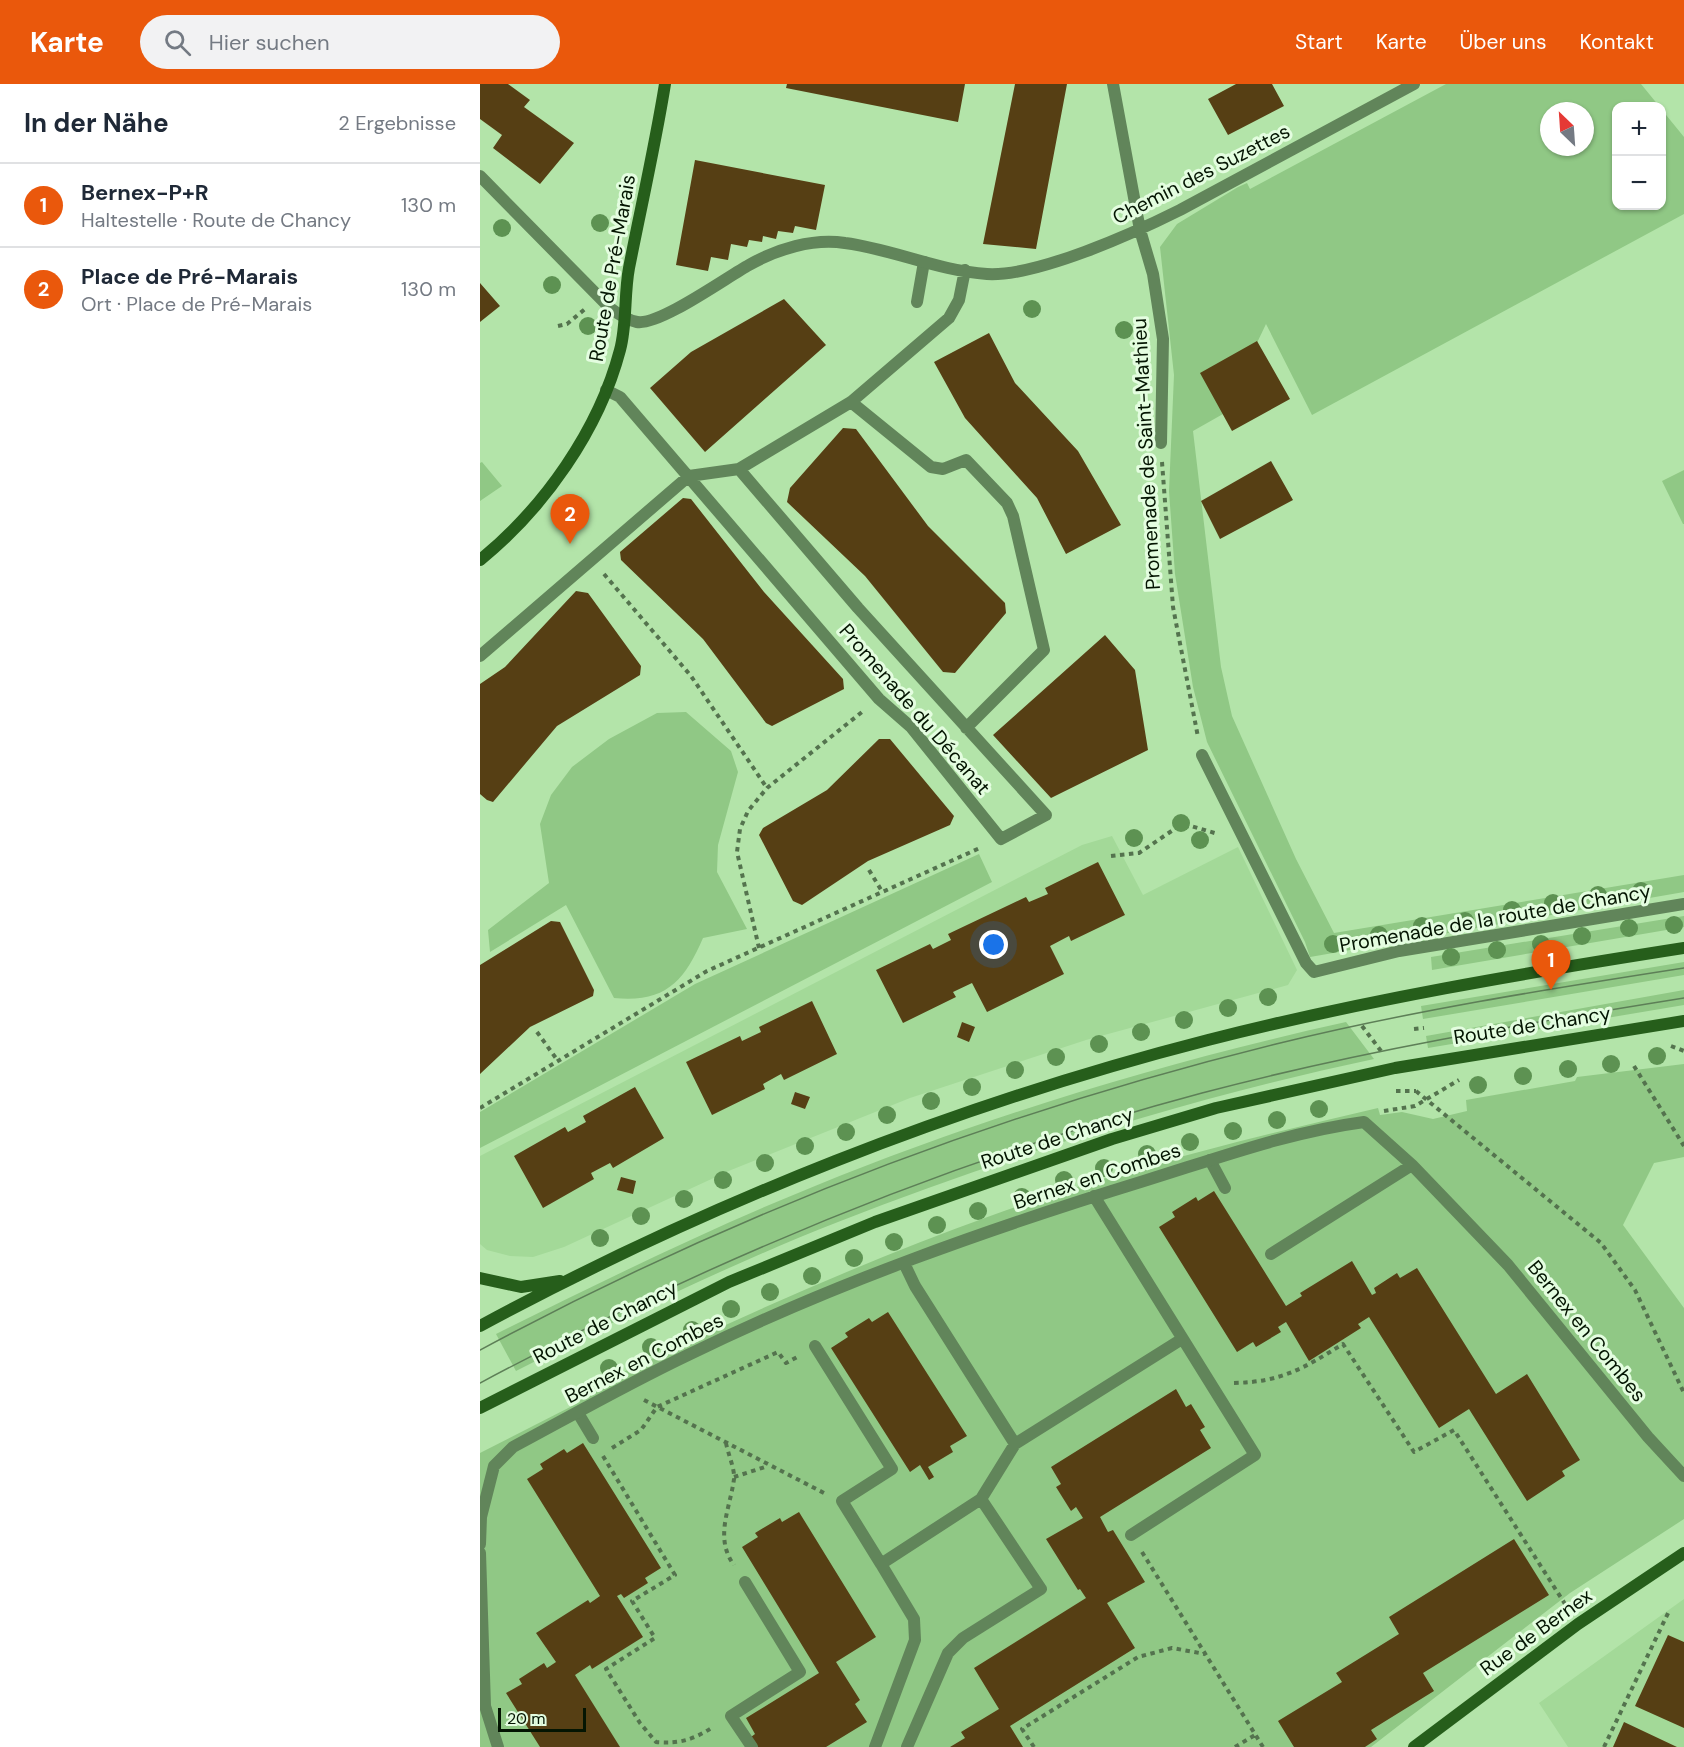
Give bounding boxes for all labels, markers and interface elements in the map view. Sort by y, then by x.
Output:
search box [140,15,560,69]
text: Karte [30,24,104,61]
icon: search [161,26,194,59]
text: Hier suchen [209,28,330,57]
text: Start [1295,28,1343,56]
text: Karte [1376,28,1427,56]
text: Über uns [1460,28,1546,56]
text: Kontakt [1579,28,1654,56]
north arrow [1540,102,1594,156]
map controls [1612,102,1666,210]
button: + [1612,102,1666,156]
text: In der Nähe [24,106,169,140]
text: 2 Ergebnisse [338,110,456,136]
street label: Chemin des Suzettes [1108,118,1294,230]
button: − [1612,156,1666,210]
street label: Route de Pré-Marais [583,172,641,364]
text: Bernex-P+R [81,178,209,207]
text: 1 [40,192,47,218]
text: 130 m [401,192,456,218]
text: Haltestelle · Route de Chancy [81,207,351,233]
text: Place de Pré-Marais [81,262,298,291]
text: 2 [38,276,49,302]
text: 130 m [401,276,456,302]
text: Ort · Place de Pré-Marais [81,291,312,317]
street label: Promenade de Saint-Mathieu [1126,317,1166,591]
pin: 2 [550,494,590,544]
street label: Promenade du Décanat [834,618,996,800]
street label: Promenade de la route de Chancy [1337,878,1653,958]
your location [979,930,1008,959]
pin: 1 [1532,940,1570,990]
street label: Route de Chancy [1452,1000,1612,1050]
street label: Route de Chancy [977,1101,1137,1175]
street label: Bernex en Combes [1010,1137,1184,1215]
street label: Bernex en Combes [1522,1255,1652,1407]
street label: Route de Chancy [528,1274,682,1370]
street label: Bernex en Combes [560,1307,728,1409]
street label: Rue de Bernex [1475,1583,1597,1681]
scale bar [498,1705,586,1732]
text: 20 m [507,1708,546,1729]

